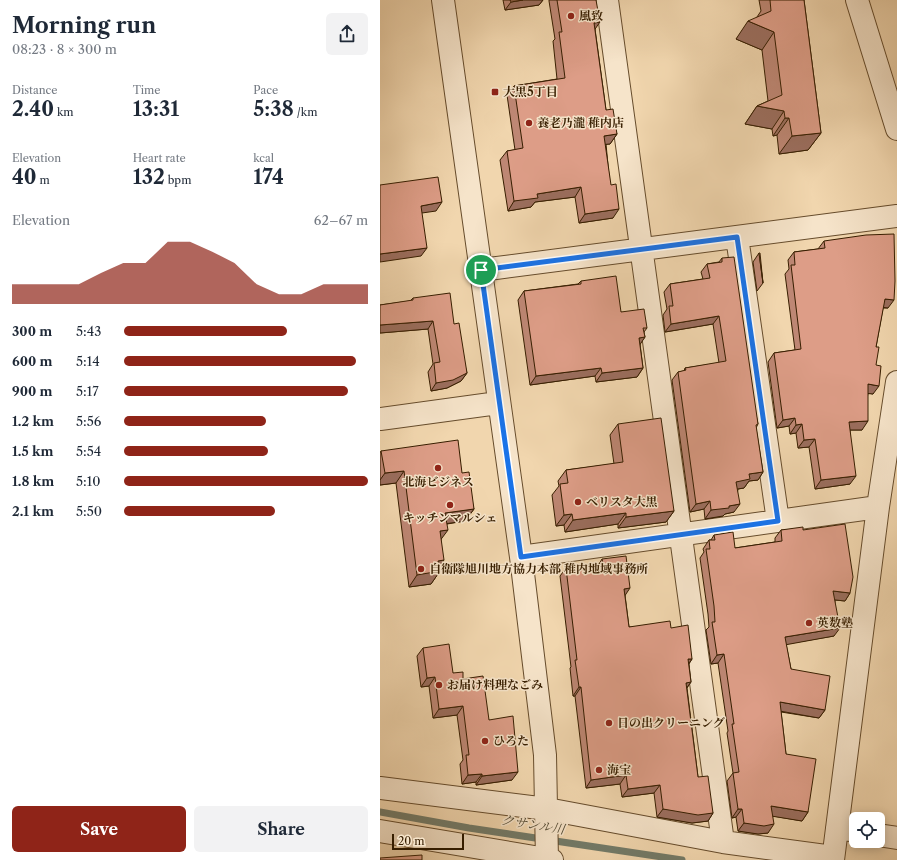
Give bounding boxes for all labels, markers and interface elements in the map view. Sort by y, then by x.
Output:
place label: 風致 [579,8,603,23]
marker: 風致 [566,11,576,21]
text: Morning run [12,12,156,39]
button: share [326,13,368,55]
text: 08:23 · 8 × 300 m [12,41,117,57]
text: Distance [12,83,58,97]
text: Time [133,83,160,97]
text: Pace [253,83,278,97]
place label: 大黒5丁目 [503,84,558,99]
marker: 大黒5丁目 [490,87,500,97]
text: 2.40 [12,97,54,121]
text: 13:31 [133,97,179,121]
text: 5:38 [253,97,294,121]
text: km [54,105,73,119]
text: /km [294,105,317,119]
place label: 養老乃瀧 稚内店 [537,115,624,130]
marker: 養老乃瀧 稚内店 [524,118,534,128]
text: Elevation [12,151,61,165]
text: Heart rate [133,151,186,165]
text: kcal [253,151,274,165]
text: 40 [12,165,37,189]
text: 132 [133,165,165,189]
text: 174 [253,165,284,189]
text: m [37,173,50,187]
text: bpm [165,173,191,187]
text: Elevation [12,212,70,228]
text: 62–67 m [314,212,368,228]
pin [464,253,498,287]
icon: arrive [470,259,492,281]
text: 300 m [12,323,52,339]
text: 5:43 [76,323,101,339]
text: 600 m [12,353,53,369]
text: 5:14 [76,353,100,369]
text: 900 m [12,383,53,399]
text: 5:17 [76,383,99,399]
text: 1.2 km [12,413,54,429]
text: 5:56 [76,413,101,429]
text: 1.5 km [12,443,53,459]
text: 5:54 [76,443,101,459]
marker: 北海ビジネス [433,463,443,473]
text: 1.8 km [12,473,54,489]
text: 5:10 [76,473,100,489]
place label: 北海ビジネス [402,474,474,489]
place label: ベリスタ大黒 [586,494,658,509]
marker: ベリスタ大黒 [573,497,583,507]
marker: キッチンマルシェ [445,500,455,510]
text: 2.1 km [12,503,54,519]
text: 5:50 [76,503,102,519]
place label: キッチンマルシェ [403,510,497,525]
place label: 自衛隊旭川地方協力本部 稚内地域事務所 [429,561,648,576]
marker: 自衛隊旭川地方協力本部 稚内地域事務所 [416,564,426,574]
place label: 英数塾 [817,615,853,630]
marker: 英数塾 [804,618,814,628]
place label: お届け料理なごみ [447,677,543,692]
marker: お届け料理なごみ [434,680,444,690]
place label: 日の出クリーニング [617,715,725,730]
marker: 日の出クリーニング [604,718,614,728]
place label: ひろた [493,733,529,748]
marker: ひろた [480,736,490,746]
place label: 海宝 [607,762,631,777]
marker: 海宝 [594,765,604,775]
button: Save [12,806,186,852]
button: Share [194,806,368,852]
water label: クサンル川 [500,811,568,837]
map controls [849,812,885,848]
button: locate [849,812,885,848]
scale bar [392,832,464,851]
text: 20 m [398,834,424,848]

